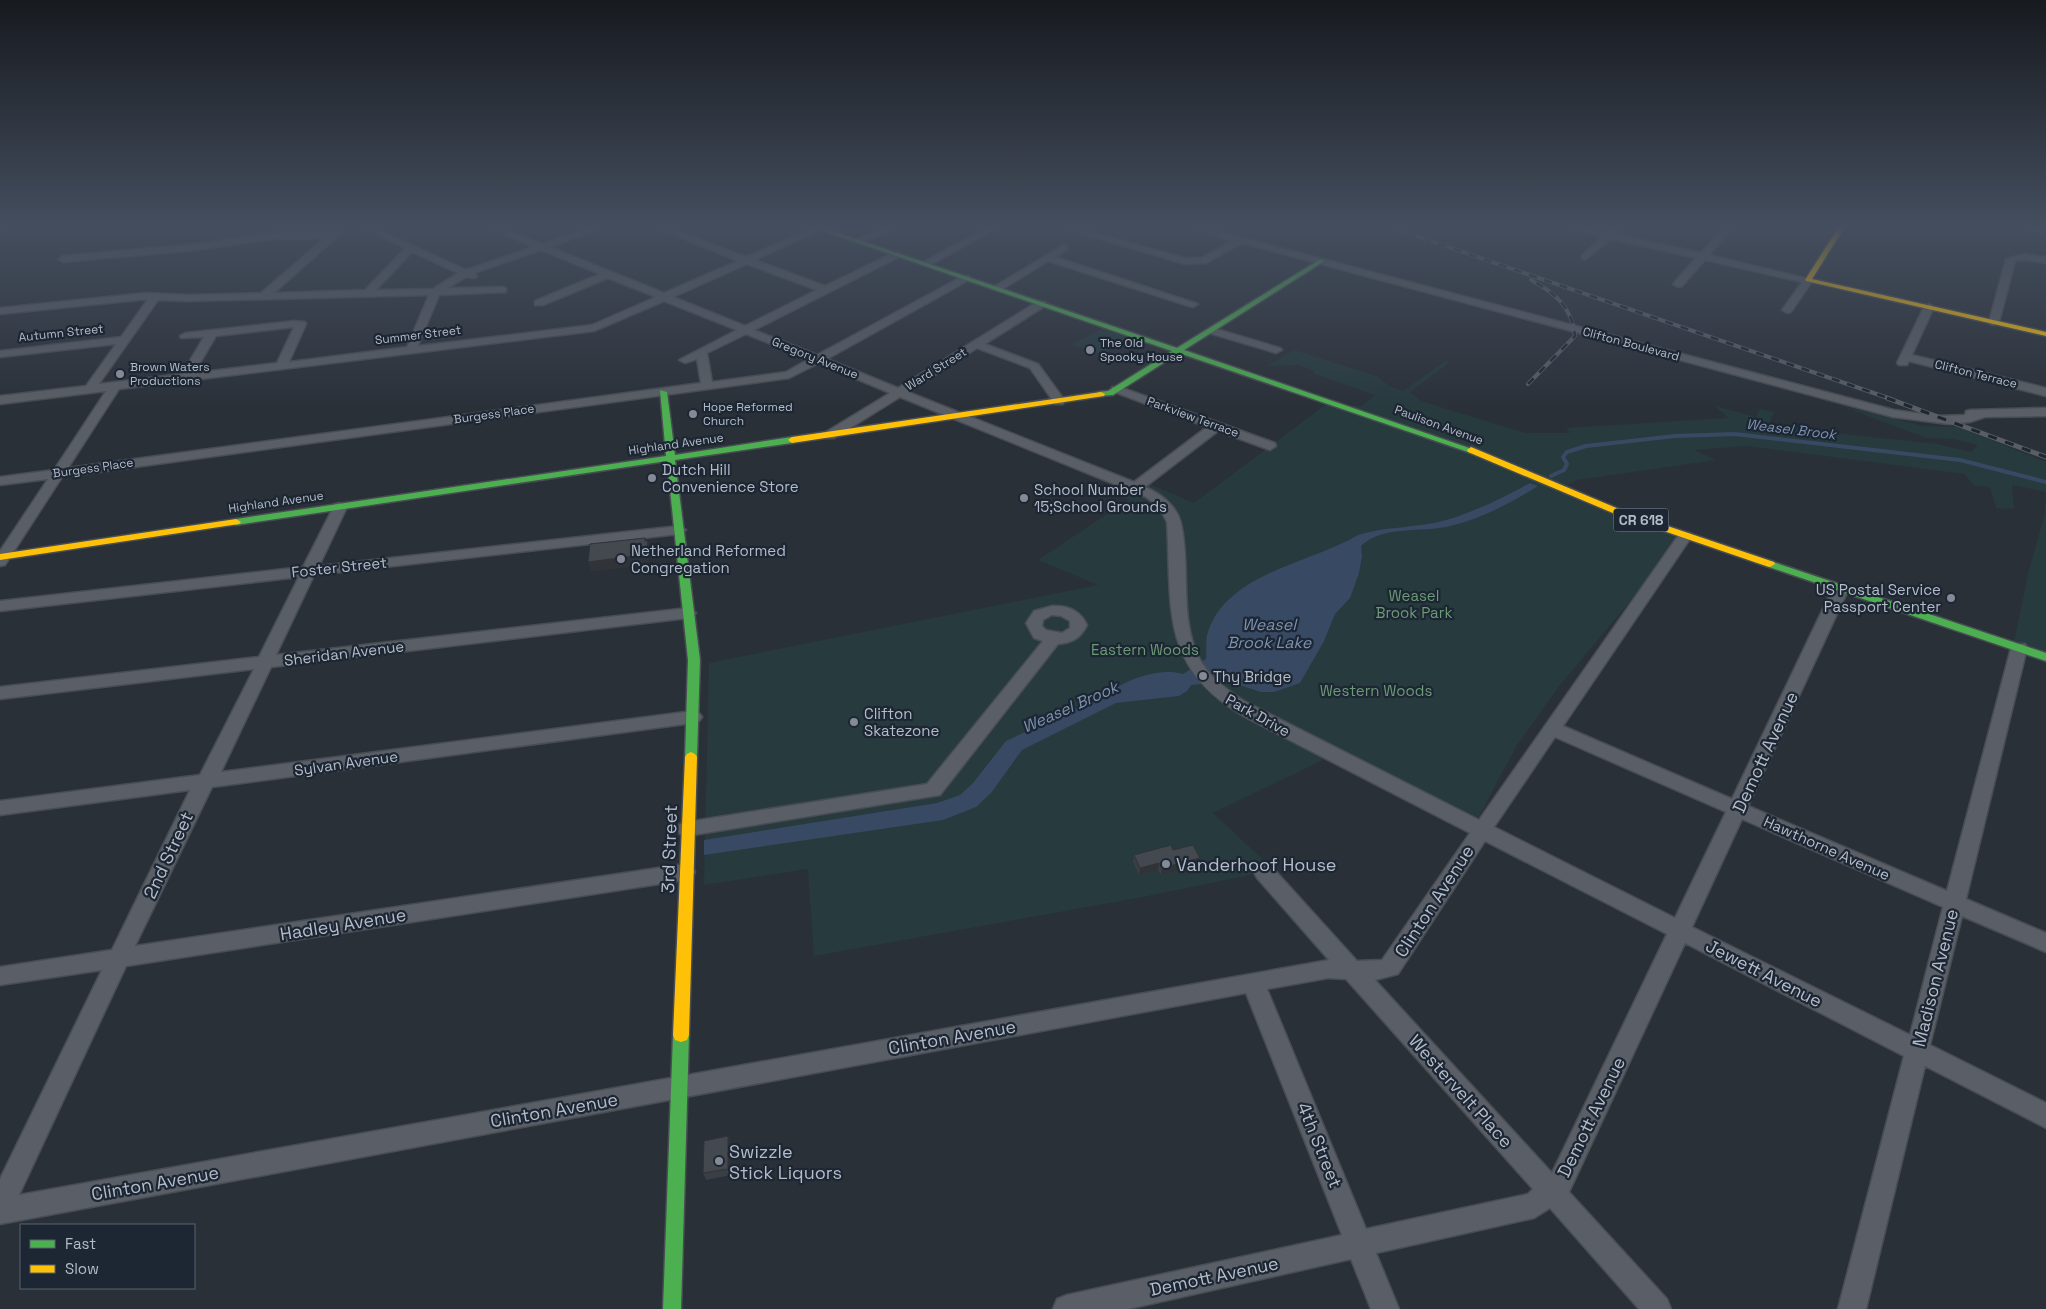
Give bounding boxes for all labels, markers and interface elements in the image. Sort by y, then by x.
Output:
street label: Autumn Street [18,321,104,345]
street label: Summer Street [374,322,462,348]
street label: Clifton Boulevard [1581,323,1681,365]
street label: Gregory Avenue [770,333,860,383]
place label: The Old Spooky House [1100,335,1183,365]
street label: Ward Street [902,344,970,394]
marker: The Old Spooky House [1084,344,1096,356]
street label: Clifton Terrace [1933,356,2019,392]
place label: Brown Waters Productions [130,359,210,389]
marker: Brown Waters Productions [114,368,126,380]
street label: Parkview Terrace [1145,393,1241,441]
place label: Hope Reformed Church [703,399,793,429]
street label: Burgess Place [453,400,535,428]
street label: Paulison Avenue [1392,402,1486,448]
marker: Hope Reformed Church [687,408,699,420]
water label: Weasel Brook [1745,415,1838,444]
street label: Highland Avenue [627,429,725,459]
street label: Burgess Place [52,454,134,482]
place label: Dutch Hill Convenience Store [662,460,799,496]
marker: Dutch Hill Convenience Store [646,472,658,484]
place label: School Number 15;School Grounds [1034,480,1167,516]
street label: Highland Avenue [227,487,325,517]
marker: School Number 15;School Grounds [1018,492,1030,504]
road number: CR 618 [1614,508,1668,532]
place label: Netherland Reformed Congregation [631,541,786,577]
street label: Foster Street [290,553,388,581]
marker: Netherland Reformed Congregation [615,553,627,565]
place label: US Postal Service Passport Center [1816,580,1941,616]
park label: Weasel Brook Park [1376,586,1452,622]
marker: US Postal Service Passport Center [1945,592,1957,604]
water label: Weasel Brook Lake [1227,614,1312,653]
street label: Sheridan Avenue [283,636,405,670]
park label: Eastern Woods [1091,640,1199,659]
place label: Thy Bridge [1213,667,1291,686]
marker: Thy Bridge [1197,670,1209,682]
water label: Weasel Brook [1019,675,1124,738]
park label: Western Woods [1320,681,1432,700]
street label: Demott Avenue [1727,688,1803,816]
street label: Park Drive [1222,689,1294,741]
place label: Clifton Skatezone [864,704,939,740]
marker: Clifton Skatezone [848,716,860,728]
street label: Sylvan Avenue [293,746,399,780]
street label: 3rd Street [656,804,682,894]
street label: 2nd Street [138,808,198,902]
street label: Hawthorne Avenue [1761,812,1893,884]
street label: Clinton Avenue [1389,841,1479,961]
place label: Vanderhoof House [1176,853,1337,876]
marker: Vanderhoof House [1160,858,1172,870]
street label: Hadley Avenue [278,903,408,945]
street label: Madison Avenue [1907,907,1963,1049]
street label: Jewett Avenue [1702,934,1826,1012]
street label: Clinton Avenue [886,1014,1018,1060]
street label: Westervelt Place [1404,1029,1518,1153]
street label: Demott Avenue [1552,1053,1630,1181]
street label: Clinton Avenue [488,1087,620,1133]
street label: 4th Street [1292,1099,1348,1191]
place label: Swizzle Stick Liquors [729,1140,842,1184]
marker: Swizzle Stick Liquors [713,1155,725,1167]
street label: Clinton Avenue [89,1160,221,1206]
legend [20,1224,195,1289]
text: Fast [65,1234,96,1253]
street label: Demott Avenue [1147,1251,1281,1301]
text: Slow [65,1259,99,1278]

